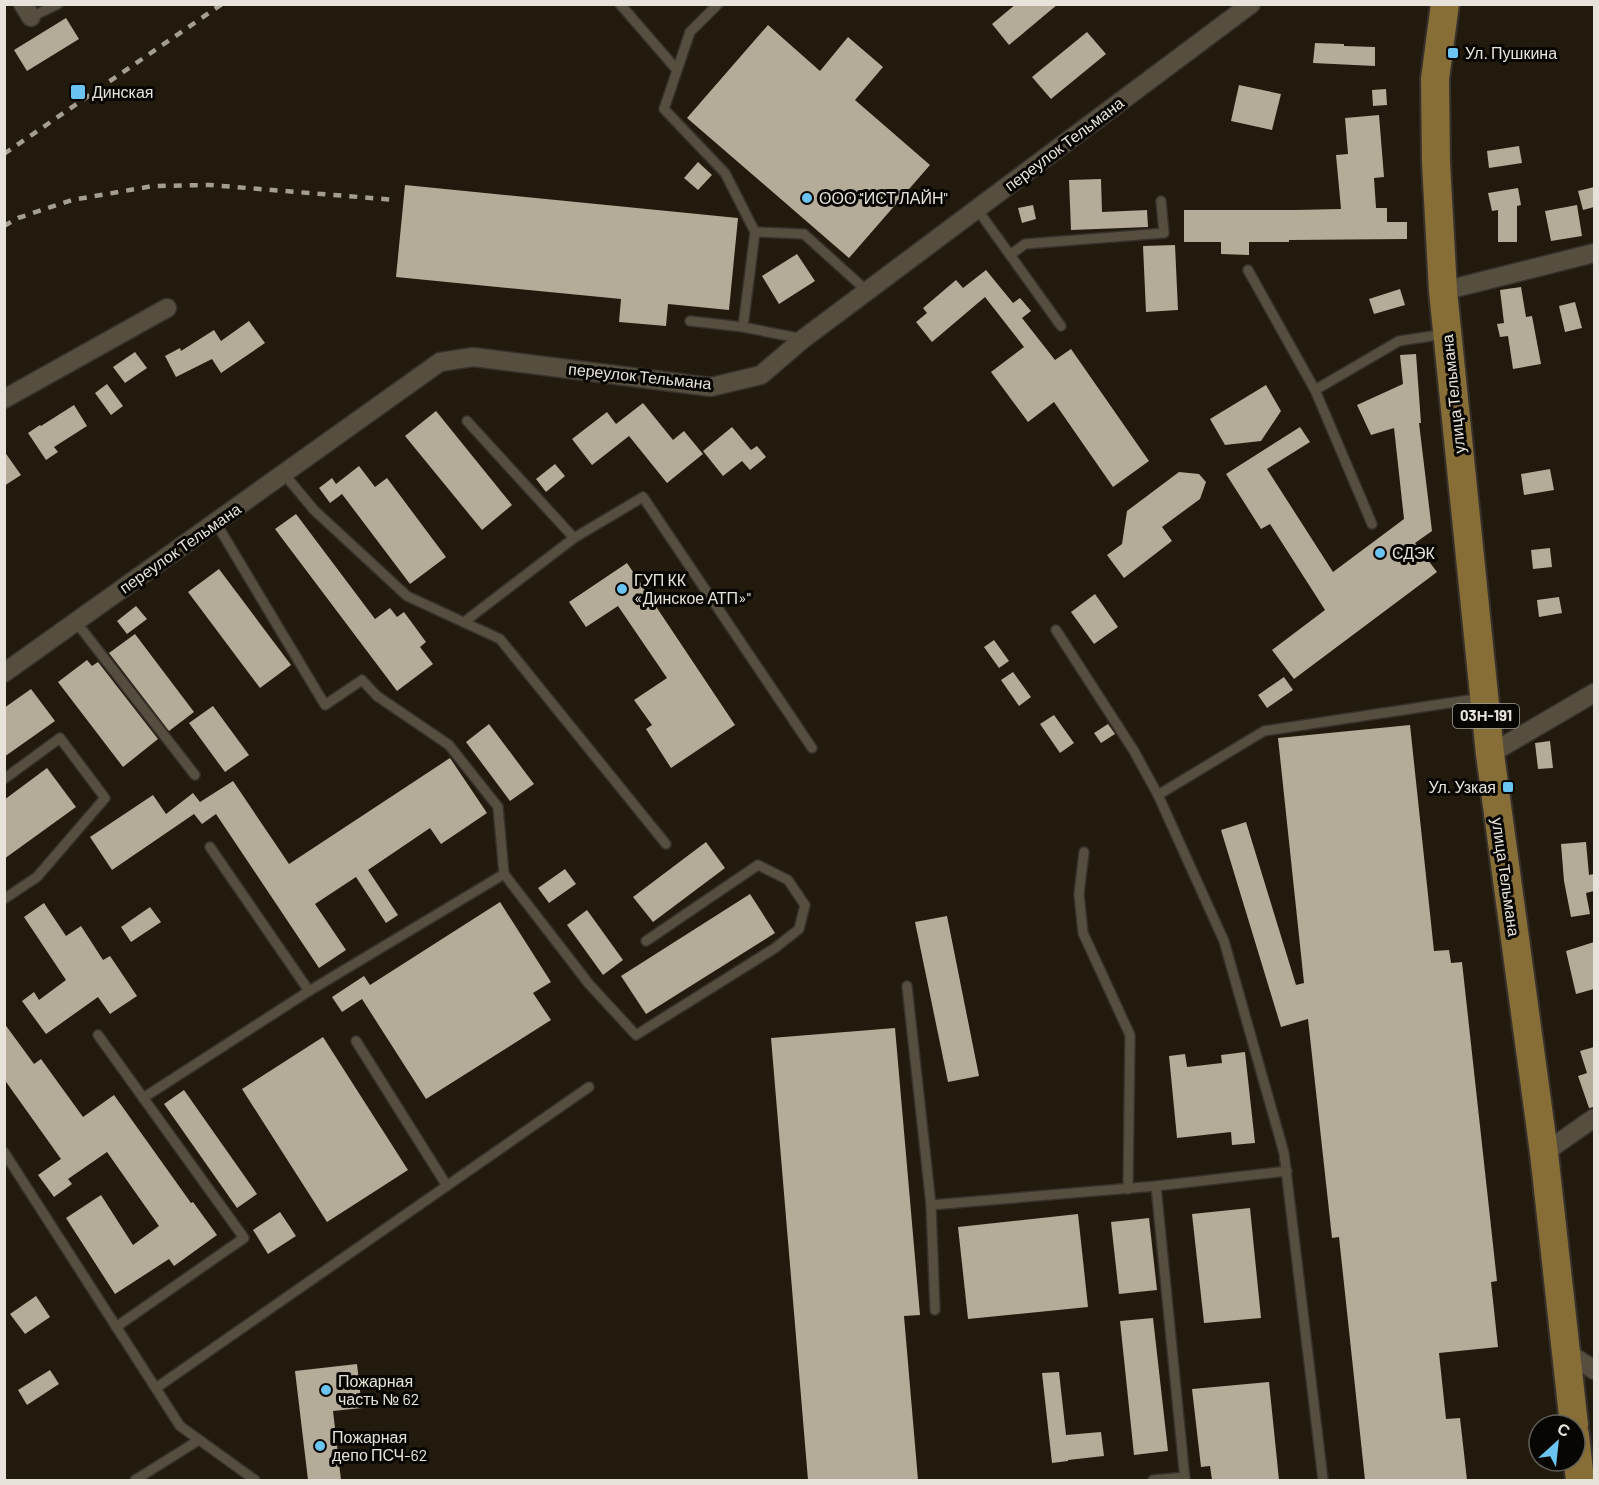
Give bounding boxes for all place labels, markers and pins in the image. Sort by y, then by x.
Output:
place label: Ул. Пушкина [1465,43,1557,62]
marker: Ул. Пушкина [1446,46,1460,60]
place label: Динская [92,82,154,101]
marker: Динская [69,83,87,101]
place label: ООО "ИСТ ЛАЙН" [819,188,948,207]
marker: ООО "ИСТ ЛАЙН" [800,191,814,205]
place label: СДЭК [1392,543,1436,562]
marker: СДЭК [1373,546,1387,560]
place label: ГУП КК «Динское АТП»" [634,570,751,607]
marker: ГУП КК «Динское АТП»" [615,582,629,596]
place label: Ул. Узкая [1428,777,1496,796]
marker: Ул. Узкая [1501,780,1515,794]
place label: Пожарная часть № 62 [338,1371,419,1408]
marker: Пожарная часть № 62 [319,1383,333,1397]
place label: Пожарная депо ПСЧ-62 [332,1427,427,1464]
marker: Пожарная депо ПСЧ-62 [313,1439,327,1453]

